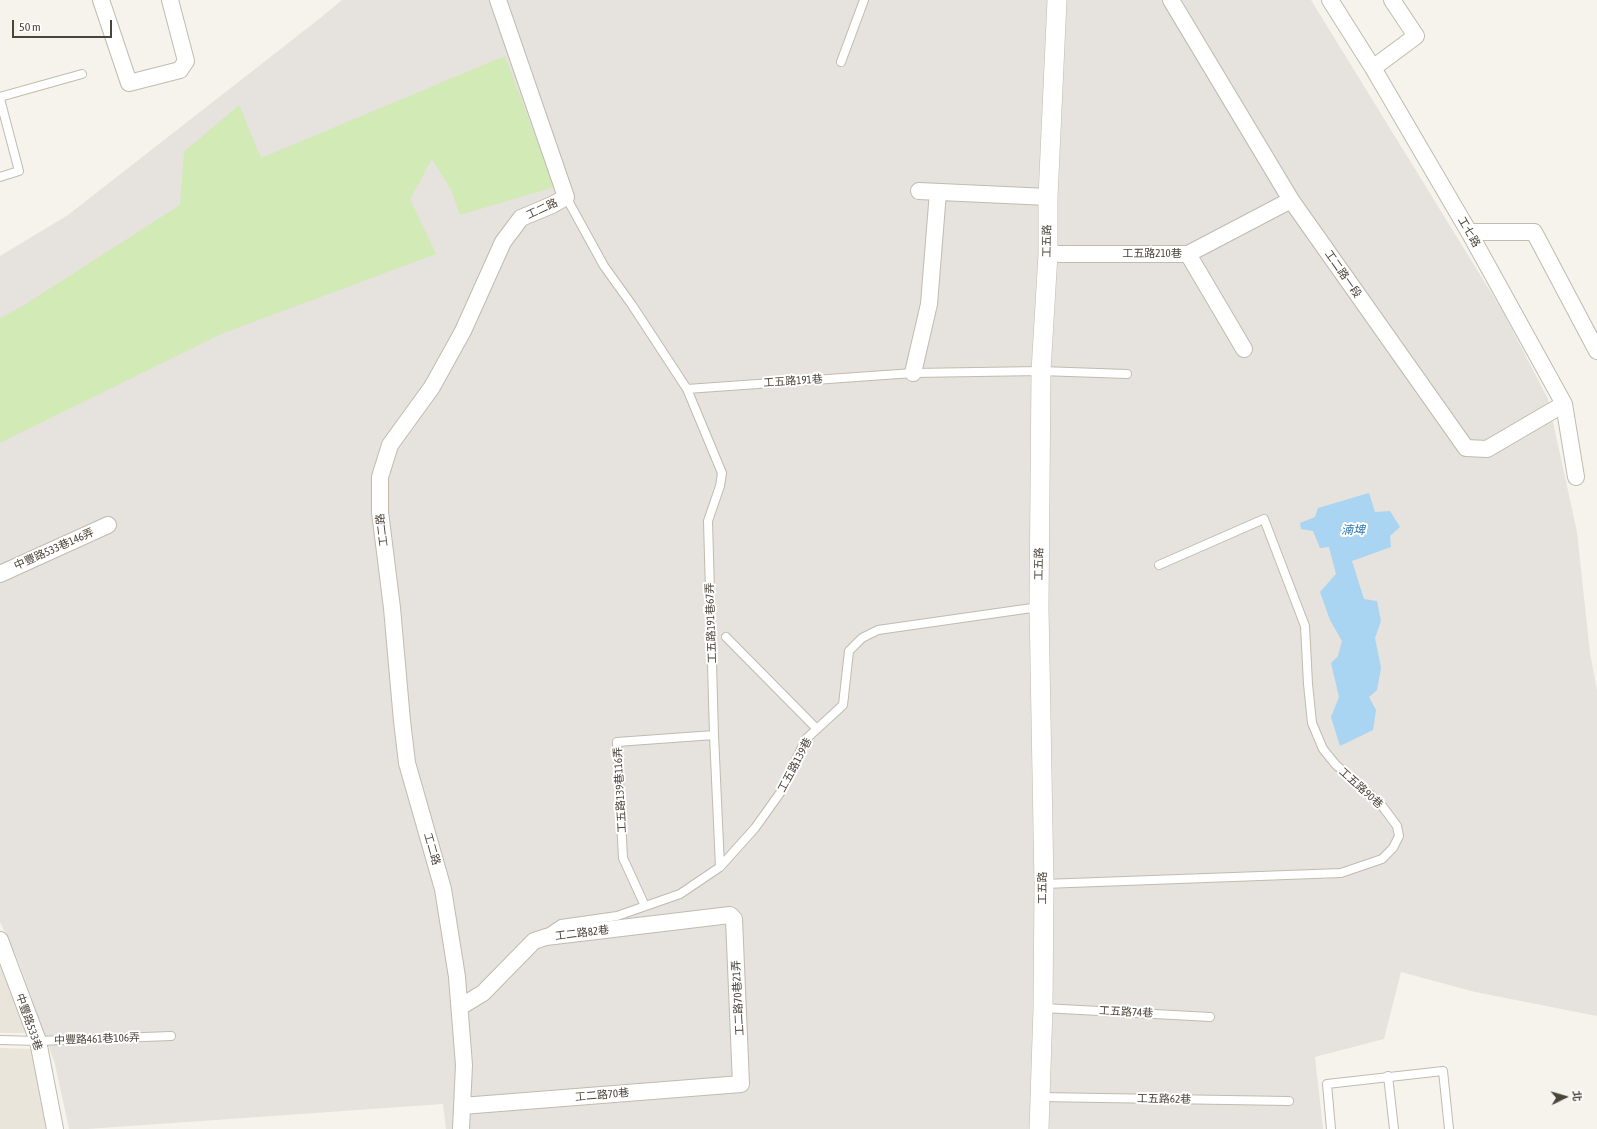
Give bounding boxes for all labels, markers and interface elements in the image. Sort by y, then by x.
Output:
scale bar [14,12,114,38]
text: 50 m [19,20,41,34]
street label: 工二路 [524,196,560,222]
street label: 工七路 [1455,214,1483,250]
street label: 工五路 [1040,224,1054,258]
street label: 工五路210巷 [1122,247,1182,261]
street label: 工二路一段 [1322,248,1364,300]
street label: 工五路191巷 [763,372,823,390]
street label: 工二路 [373,513,391,547]
water label: 湳埤 [1341,523,1365,537]
street label: 中豐路533巷146弄 [12,525,96,573]
street label: 工五路 [1032,547,1046,581]
street label: 工五路191巷67弄 [703,582,719,664]
street label: 工五路139巷 [775,736,815,794]
street label: 工五路139巷116弄 [611,747,629,833]
street label: 工五路90巷 [1336,765,1386,811]
street label: 工二路 [421,831,443,867]
street label: 工五路 [1036,872,1050,904]
street label: 工二路82巷 [554,923,610,943]
street label: 工二路70巷21弄 [729,960,747,1036]
street label: 中豐路533巷 [13,992,45,1052]
street label: 工五路74巷 [1099,1004,1153,1020]
street label: 中豐路461巷106弄 [54,1031,140,1047]
north arrow [1545,1077,1585,1117]
street label: 工二路70巷 [574,1086,630,1104]
text: 北 [1570,1090,1583,1102]
street label: 工五路62巷 [1137,1092,1191,1106]

